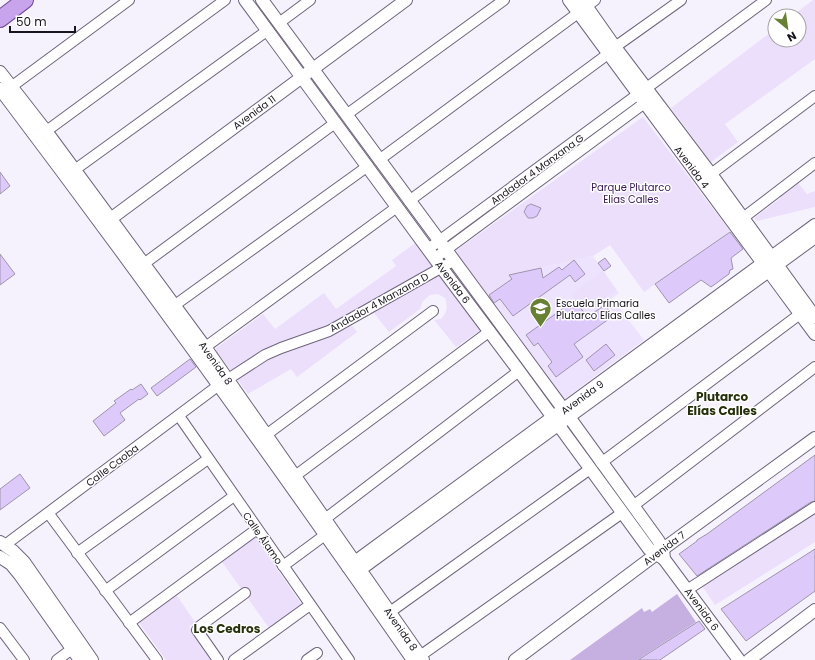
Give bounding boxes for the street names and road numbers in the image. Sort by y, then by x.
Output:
street label: Avenida 11 [230,92,279,133]
street label: Andador 4 Manzana G [488,130,587,208]
street label: Avenida 4 [671,143,713,192]
street label: Avenida 6 [432,258,474,307]
street label: Andador 4 Manzana D [327,269,431,336]
street label: Avenida 8 [195,339,236,388]
street label: Avenida 9 [558,377,607,418]
street label: Calle Caoba [83,441,142,490]
street label: Calle Álamo [239,509,286,568]
street label: Avenida 7 [640,527,689,569]
street label: Avenida 6 [681,585,722,634]
street label: Avenida 8 [380,605,421,654]

